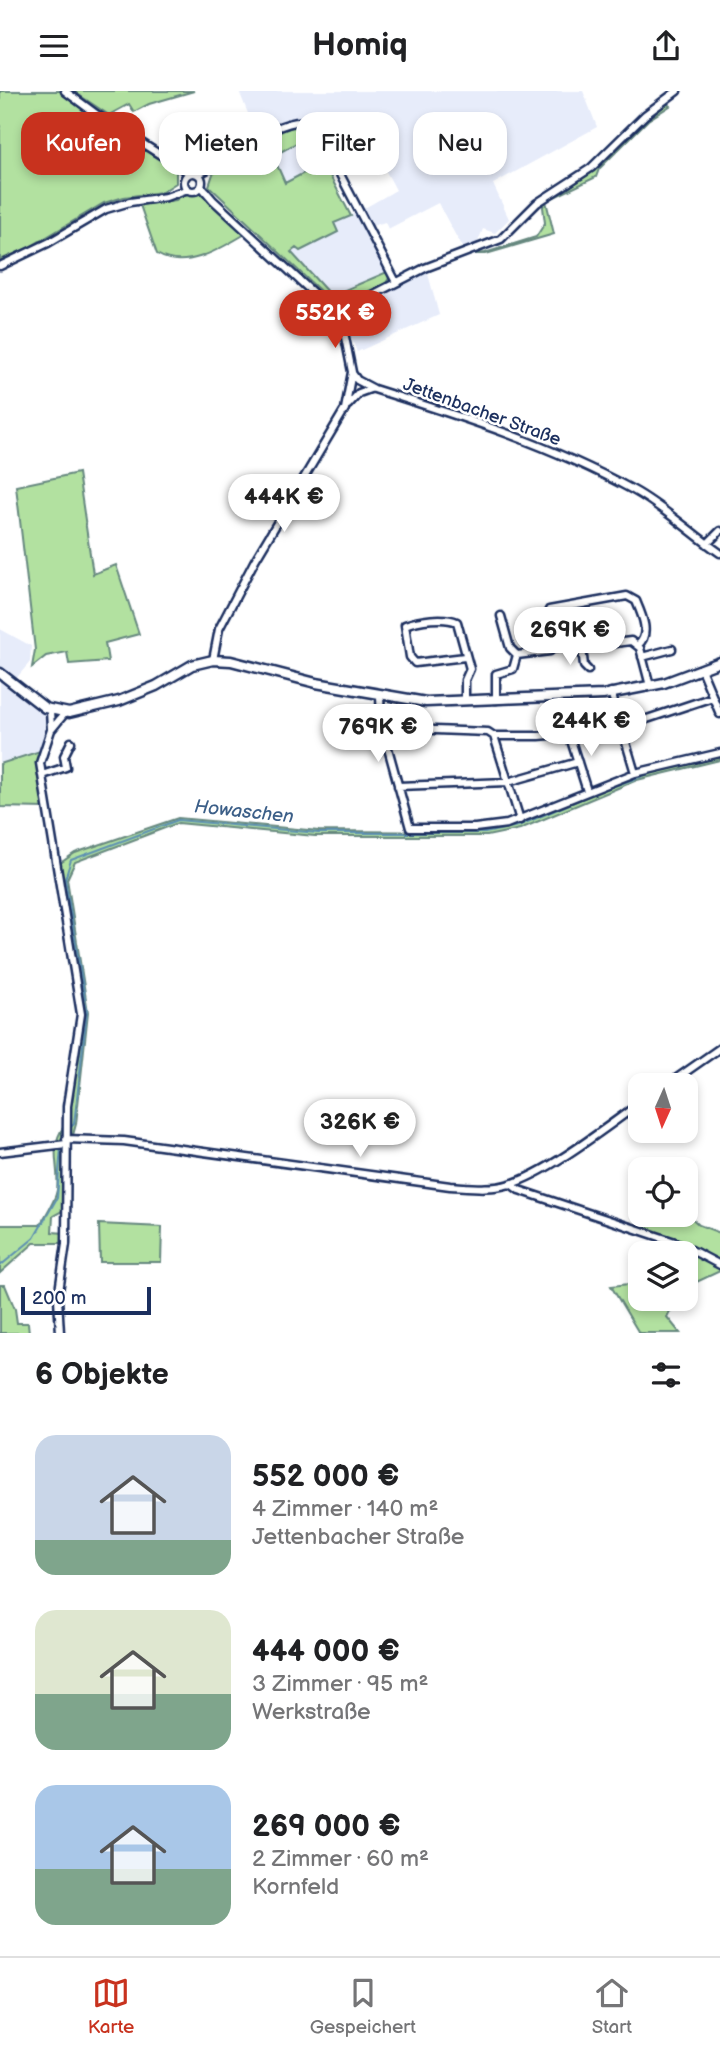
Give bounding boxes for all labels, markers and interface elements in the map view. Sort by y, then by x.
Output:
text: Homiq [312,26,408,65]
icon: menu [35,27,73,65]
icon: share [647,27,685,65]
chip: Kaufen [21,112,145,175]
chip: Mieten [159,112,282,175]
chip: Filter [296,112,399,175]
chip: Neu [413,112,507,175]
pin: 552K € [278,291,392,350]
text: 552K € [295,299,375,327]
street label: Jettenbacher Straße [400,374,564,450]
pin: 444K € [227,475,341,534]
text: 444K € [244,483,324,511]
pin: 269K € [513,607,627,667]
text: 269K € [530,616,610,644]
pin: 244K € [534,699,648,758]
pin: 769K € [321,705,435,764]
text: 244K € [551,707,631,735]
text: 769K € [338,713,418,741]
water label: Howaschen [193,795,295,829]
north arrow [628,1073,698,1143]
map controls [628,1073,698,1311]
pin: 326K € [303,1100,417,1159]
text: 326K € [320,1108,400,1136]
button: locate [628,1157,698,1227]
button: layers [628,1241,698,1311]
scale bar [21,1284,150,1316]
text: 200 m [32,1287,86,1310]
icon: filters [647,1356,685,1394]
text: 6 Objekte [35,1357,169,1393]
text: 552 000 € [252,1459,399,1495]
icon: home [91,1463,175,1547]
text: 4 Zimmer · 140 m² [252,1495,438,1523]
text: Jettenbacher Straße [252,1523,464,1551]
text: 444 000 € [252,1634,400,1670]
icon: home [91,1638,175,1722]
text: 3 Zimmer · 95 m² [252,1670,428,1698]
text: Werkstraße [252,1698,371,1726]
text: 269 000 € [252,1809,401,1845]
icon: home [91,1813,175,1897]
text: 2 Zimmer · 60 m² [252,1845,429,1873]
text: Kornfeld [252,1873,339,1901]
tab: Karte [88,1974,134,2039]
tab: Gespeichert [310,1974,416,2039]
tab: Start [592,1974,632,2039]

